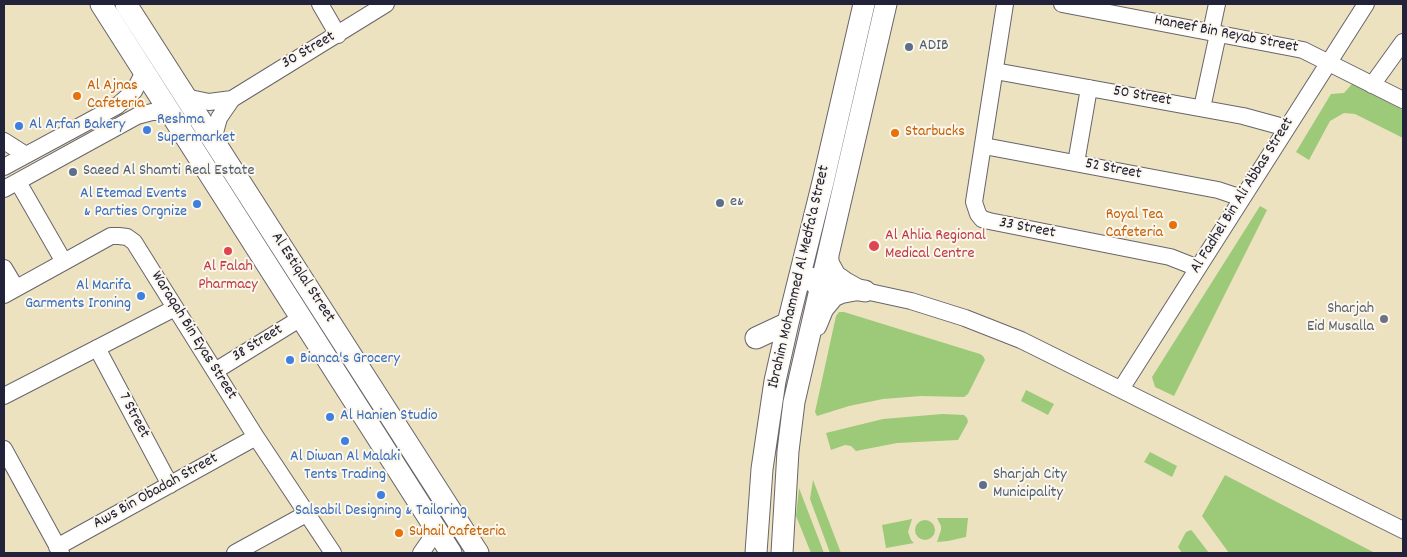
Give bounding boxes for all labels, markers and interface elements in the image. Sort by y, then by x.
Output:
street label: Haneef Bin Reyab Street [1152,12,1300,58]
street label: 30 Street [279,28,339,74]
place label: ADIB [919,37,949,57]
marker: ADIB [903,41,915,53]
place label: Al Ajnas Cafeteria [87,77,144,115]
street label: 50 Street [1111,82,1173,112]
marker: Al Ajnas Cafeteria [71,90,83,102]
place label: Reshma Supermarket [157,111,235,149]
street label: Al Fadhel Bin Ali Abbas Street [1187,114,1299,278]
place label: Al Arfan Bakery [29,116,125,136]
marker: Al Arfan Bakery [13,120,25,132]
place label: Starbucks [905,123,965,143]
marker: Reshma Supermarket [141,124,153,136]
marker: Starbucks [889,127,901,139]
street label: 52 Street [1083,155,1143,185]
place label: Saeed Al Shamti Real Estate [83,162,255,182]
street label: Ibrahim Mohammed Al Medfa'a Street [765,164,835,390]
marker: Saeed Al Shamti Real Estate [67,166,79,178]
place label: Al Etemad Events & Parties Orgnize [80,185,187,223]
place label: e& [730,193,744,213]
marker: e& [714,197,726,209]
marker: Al Etemad Events & Parties Orgnize [191,198,203,210]
place label: Royal Tea Cafeteria [1106,206,1163,244]
street label: 33 Street [997,214,1057,244]
marker: Royal Tea Cafeteria [1167,219,1179,231]
place label: Al Ahlia Regional Medical Centre [885,227,986,265]
street label: Al Estiqlal Street [266,229,338,327]
marker: Al Ahlia Regional Medical Centre [867,239,881,253]
marker: Al Falah Pharmacy [222,245,234,257]
place label: Al Falah Pharmacy [198,258,258,296]
street label: Waraqah Bin Eyas Street [146,268,240,404]
place label: Al Marifa Garments Ironing [25,277,131,315]
marker: Al Marifa Garments Ironing [135,290,147,302]
place label: Sharjah Eid Musalla [1307,300,1374,338]
marker: Sharjah Eid Musalla [1378,313,1390,325]
street label: 38 Street [229,321,287,367]
place label: Bianca's Grocery [300,350,400,370]
marker: Bianca's Grocery [284,354,296,366]
street label: 7 Street [113,390,153,442]
place label: Al Hanien Studio [340,407,438,427]
marker: Al Hanien Studio [324,411,336,423]
marker: Al Diwan Al Malaki Tents Trading [339,435,351,447]
place label: Al Diwan Al Malaki Tents Trading [290,448,400,486]
street label: Aws Bin Obadah Street [90,450,222,534]
place label: Sharjah City Municipality [993,466,1067,504]
marker: Sharjah City Municipality [977,479,989,491]
marker: Salsabil Designing & Tailoring [375,489,387,501]
place label: Salsabil Designing & Tailoring [295,502,467,522]
place label: Suhail Cafeteria [409,523,506,543]
marker: Suhail Cafeteria [393,527,405,539]

